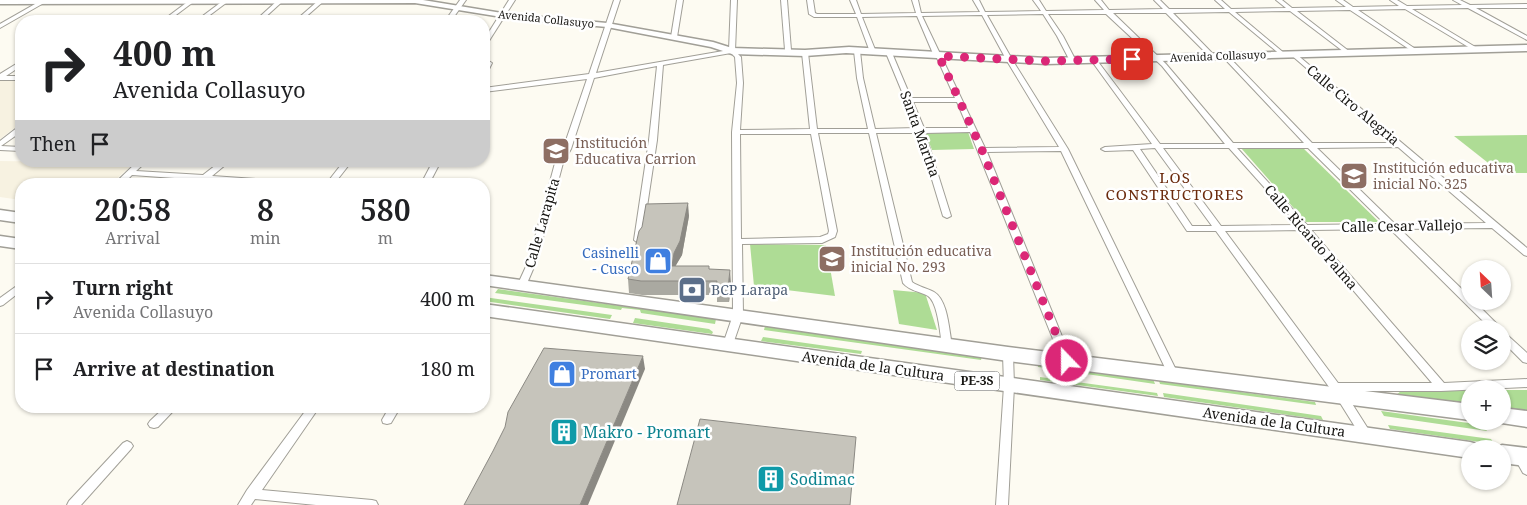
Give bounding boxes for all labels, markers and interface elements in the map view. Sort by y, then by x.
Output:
street label: Avenida Collasuyo [497,6,595,31]
text: 400 m [113,29,216,76]
icon: right [30,35,95,100]
pin [1111,38,1153,80]
icon: arrive [1118,45,1146,73]
street label: Avenida Collasuyo [1170,46,1266,65]
street label: Calle Ciro Alegria [1303,60,1404,149]
text: Avenida Collasuyo [113,74,306,104]
street label: Santa Martha [896,88,945,180]
icon: arrive [86,130,114,158]
text: Then [30,131,76,157]
place label: Institución Educativa Carrion [575,133,696,168]
school or university icon: Institución Educativa Carrion [541,136,571,166]
place label: Institución educativa inicial No. 325 [1373,158,1514,193]
school or university icon: Institución educativa inicial No. 325 [1339,161,1369,191]
district label: LOS CONSTRUCTORES [1106,167,1244,204]
street label: Calle Larapita [520,175,563,270]
street label: Calle Ricardo Palma [1260,180,1362,293]
text: 20:58 [94,189,171,230]
text: 8 [257,189,274,230]
text: 580 [360,189,411,230]
street label: Calle Cesar Vallejo [1341,215,1463,236]
text: Arrival [105,227,160,249]
text: min [250,227,281,249]
text: m [378,227,393,249]
place label: Institución educativa inicial No. 293 [851,241,992,276]
place label: Casinelli - Cusco [582,243,640,278]
school or university icon: Institución educativa inicial No. 293 [817,244,847,274]
shop icon: Casinelli - Cusco [643,246,673,276]
north arrow [1461,260,1511,310]
map controls [1461,260,1511,490]
text: Turn right [73,275,173,301]
bank icon: BCP Larapa [677,275,707,305]
place label: BCP Larapa [711,280,788,299]
icon: right [30,285,58,313]
text: 400 m [420,286,475,312]
text: Avenida Collasuyo [73,301,213,323]
button: layers [1461,320,1511,370]
position arrow [1040,334,1092,386]
street label: Avenida de la Cultura [801,346,946,385]
icon: arrive [30,355,58,383]
text: Arrive at destination [73,356,275,382]
text: 180 m [420,356,475,382]
shop icon: Promart [547,359,577,389]
place label: Promart [581,364,637,383]
road number: PE-3S [954,372,1000,391]
button: + [1461,380,1511,430]
street label: Avenida de la Cultura [1202,402,1347,441]
building icon: Makro - Promart [549,417,579,447]
place label: Makro - Promart [583,421,711,443]
button: − [1461,440,1511,490]
building icon: Sodimac [756,464,786,494]
place label: Sodimac [790,468,855,490]

